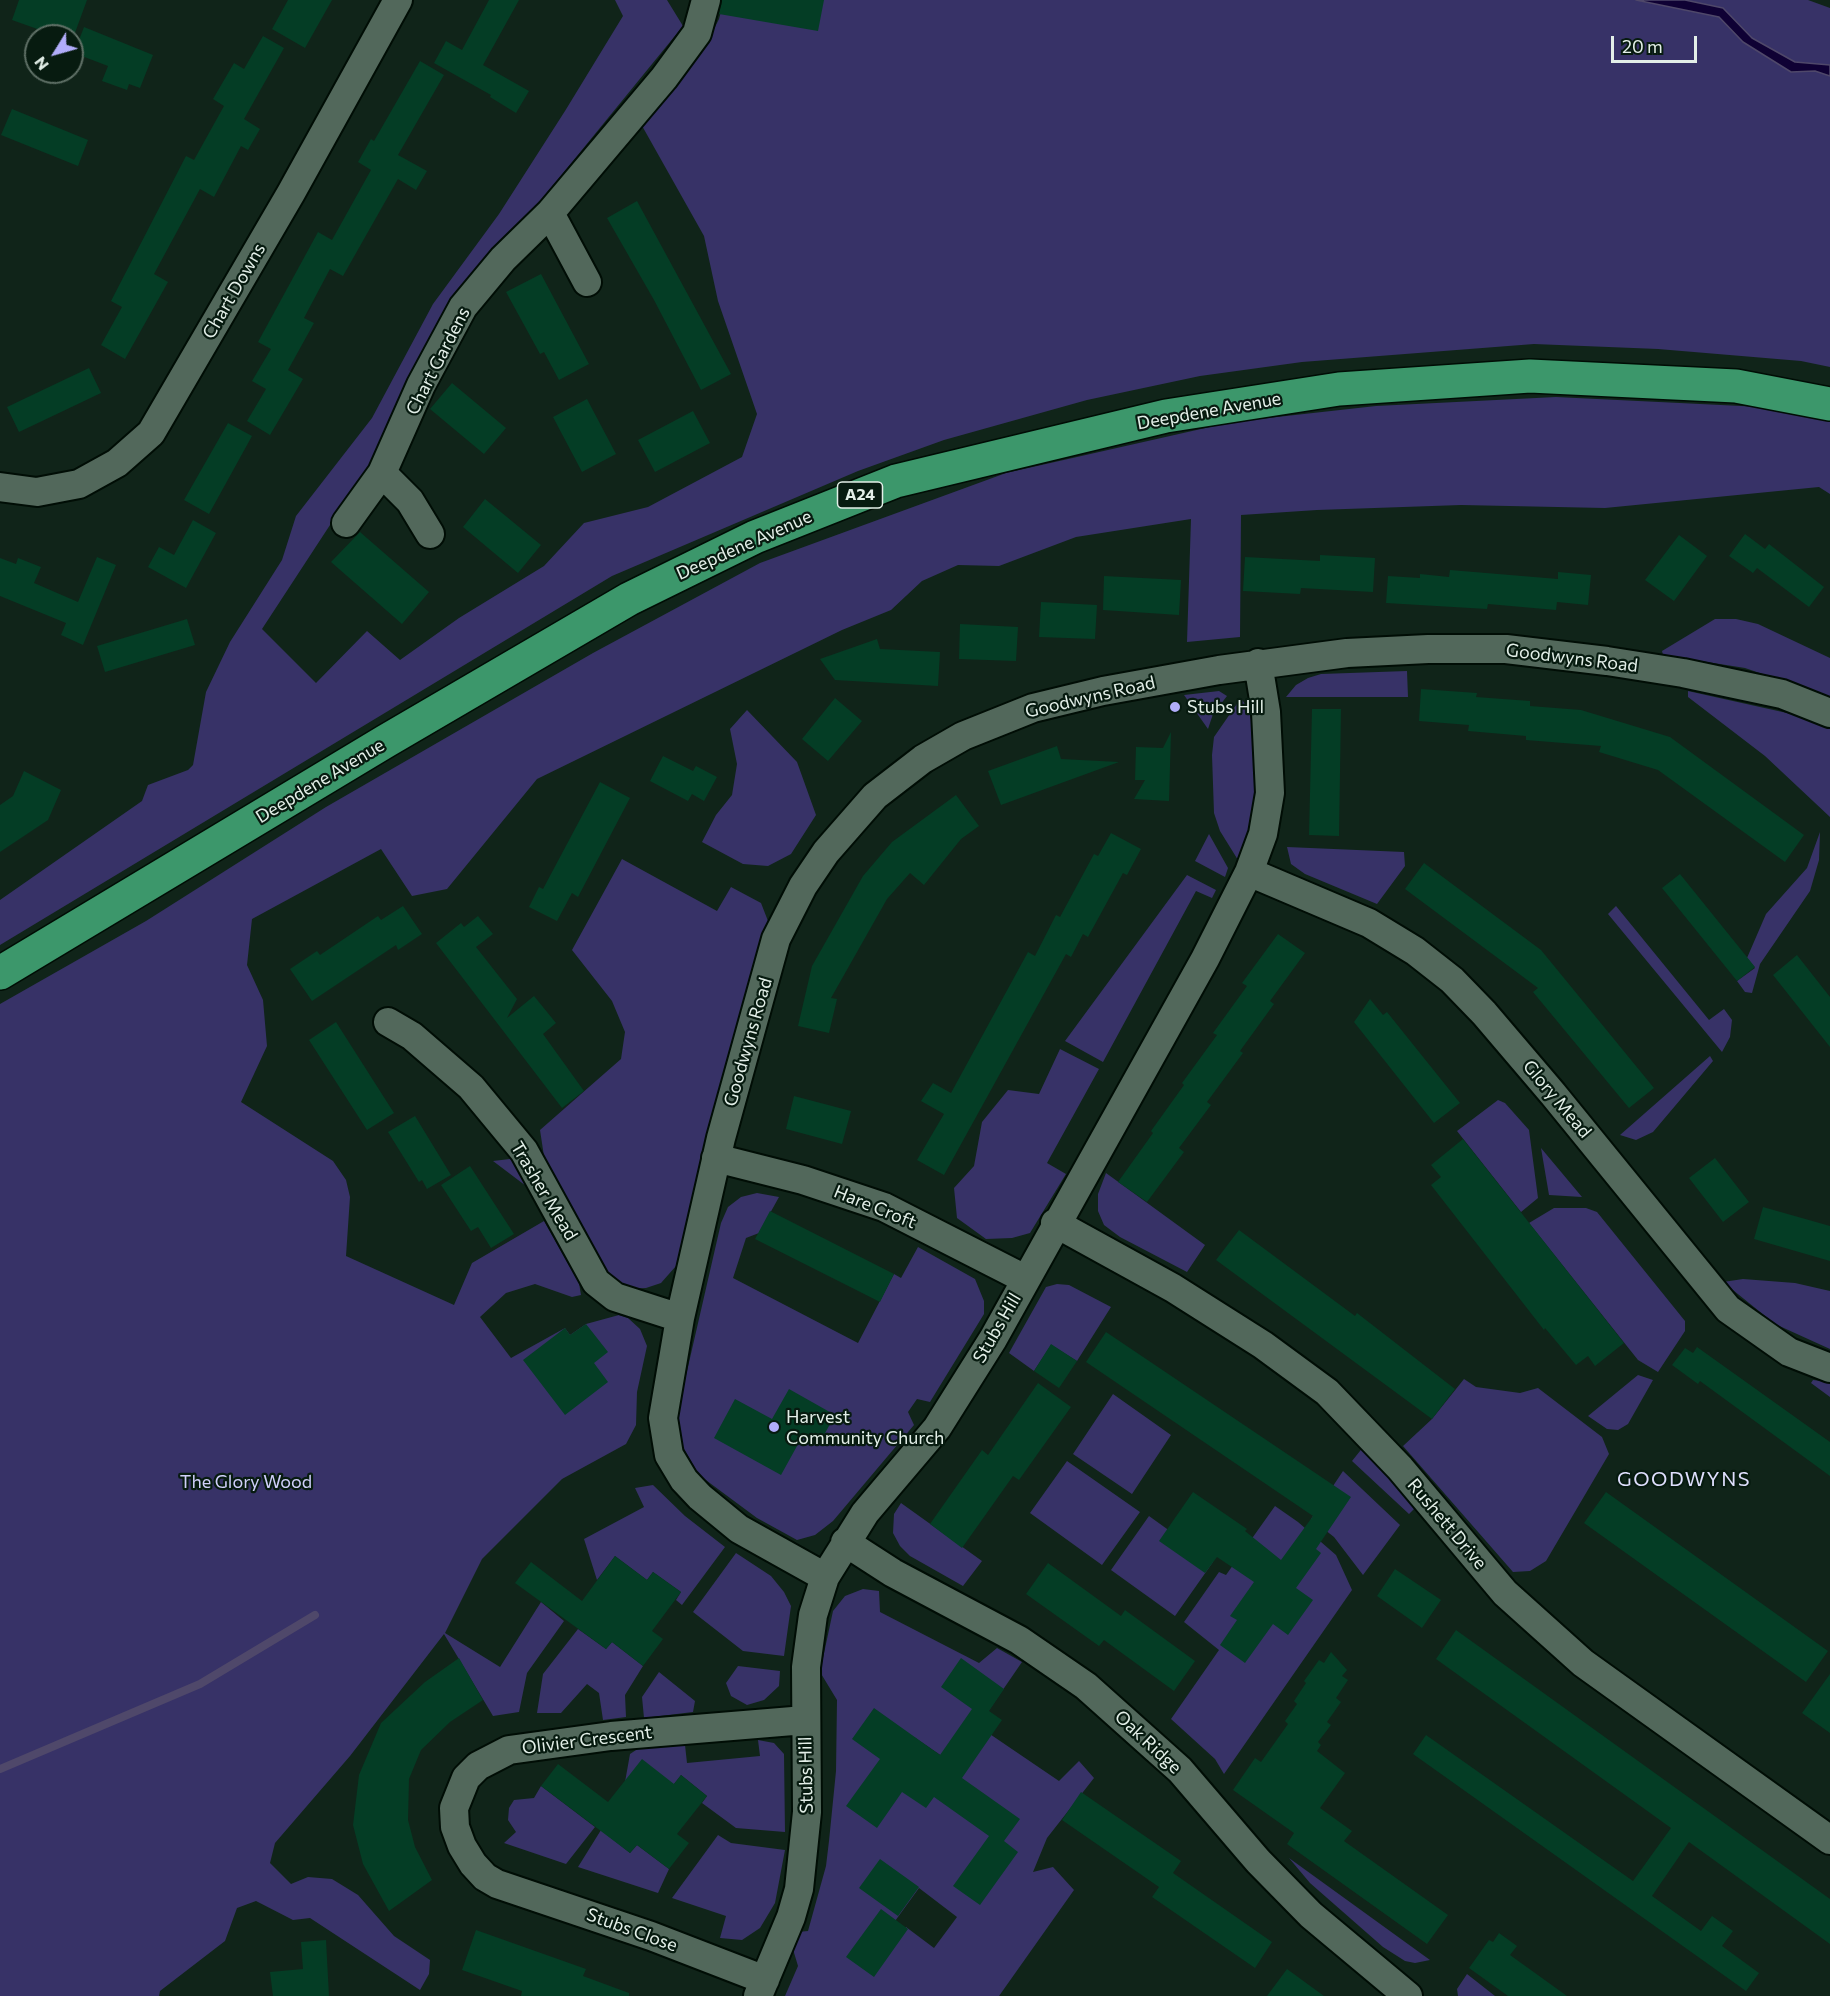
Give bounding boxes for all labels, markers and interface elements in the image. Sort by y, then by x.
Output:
north arrow [24,24,84,84]
scale bar [1614,24,1700,62]
text: 20 m [1622,35,1663,57]
text: N [30,53,52,74]
street label: Chart Downs [198,239,270,343]
street label: Chart Gardens [402,304,474,418]
street label: Deepdene Avenue [1135,388,1283,434]
road number: A24 [838,482,882,508]
street label: Deepdene Avenue [673,505,815,585]
street label: Goodwyns Road [1505,639,1639,677]
street label: Goodwyns Road [1023,672,1157,722]
place label: Stubs Hill [1187,696,1264,718]
marker: Stubs Hill [1168,700,1182,714]
street label: Deepdene Avenue [252,734,388,828]
street label: Goodwyns Road [719,975,777,1109]
street label: Glory Mead [1518,1056,1596,1142]
street label: Trasher Mead [506,1138,582,1244]
street label: Hare Croft [831,1181,919,1233]
street label: Stubs Hill [968,1289,1026,1367]
place label: Harvest Community Church [786,1406,944,1448]
marker: Harvest Community Church [767,1420,781,1434]
district label: GOODWYNS [1617,1467,1751,1491]
park label: The Glory Wood [180,1471,312,1493]
street label: Rushett Drive [1403,1474,1491,1574]
street label: Oak Ridge [1110,1706,1186,1778]
street label: Olivier Crescent [521,1721,653,1759]
street label: Stubs Hill [795,1736,817,1814]
street label: Stubs Close [584,1904,680,1956]

